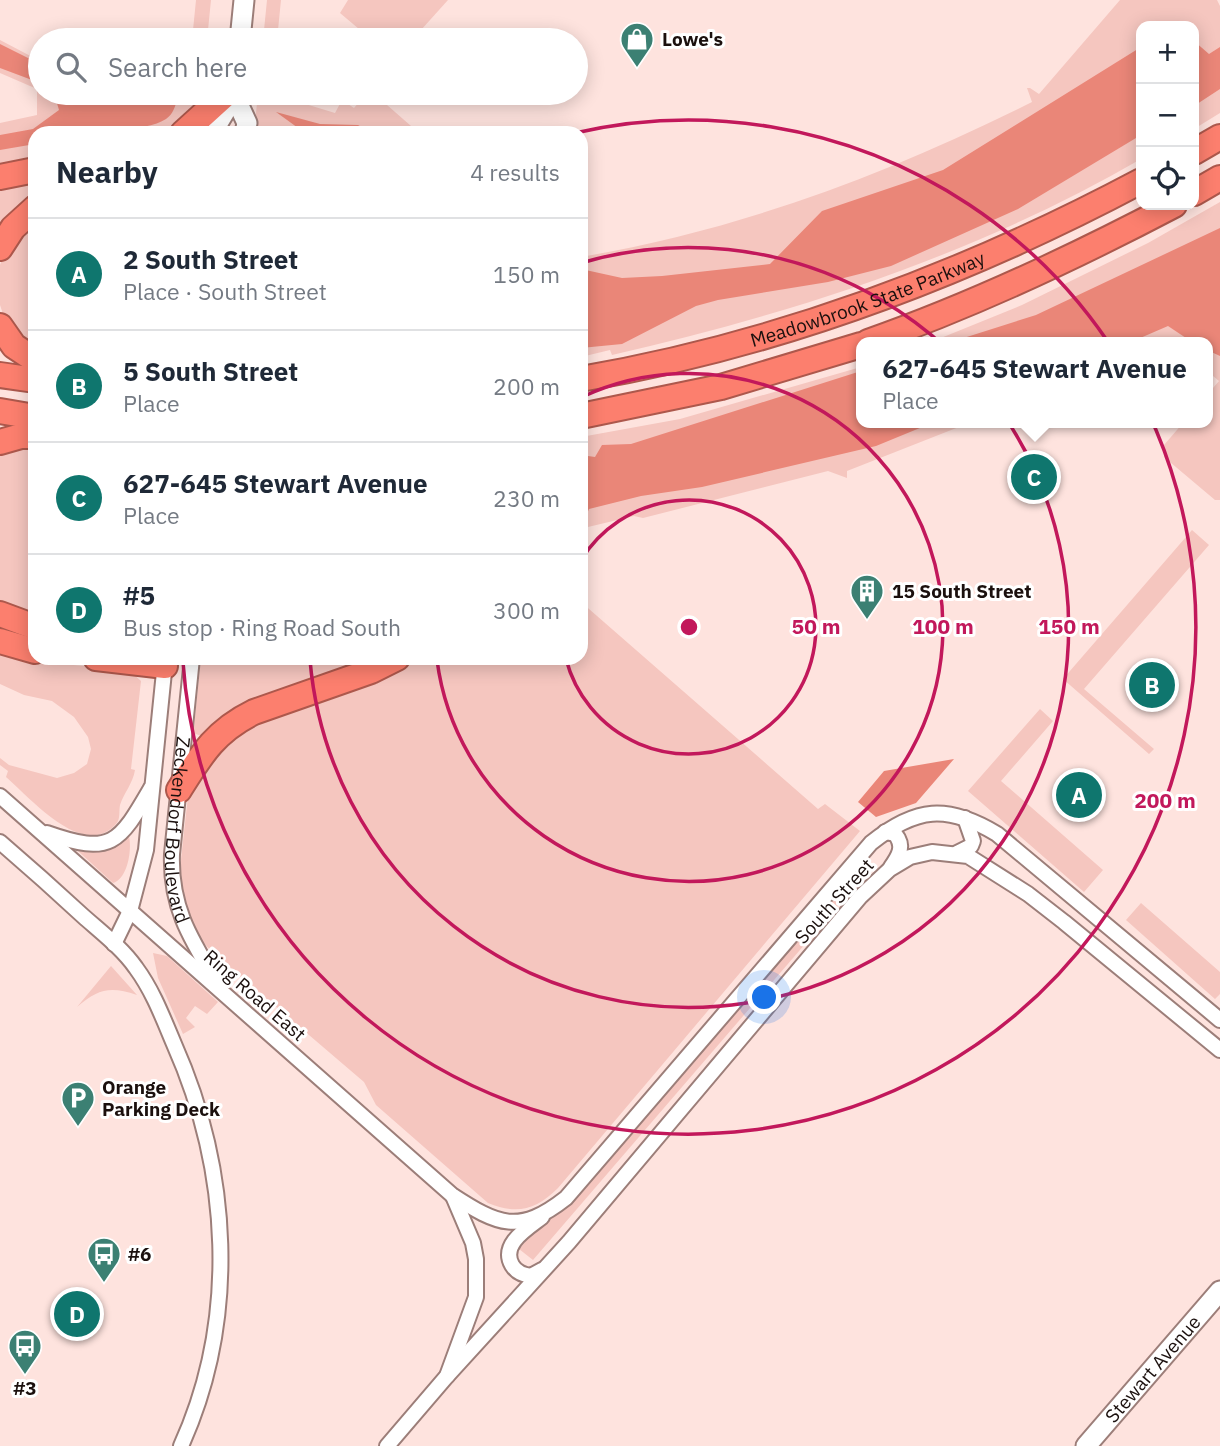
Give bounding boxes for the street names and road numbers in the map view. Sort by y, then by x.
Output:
street label: Meadowbrook State Parkway [747,246,989,352]
street label: Zeckendorf Boulevard [160,735,196,927]
street label: South Street [789,853,879,949]
street label: Ring Road East [199,944,311,1046]
street label: Stewart Avenue [1100,1310,1206,1427]

